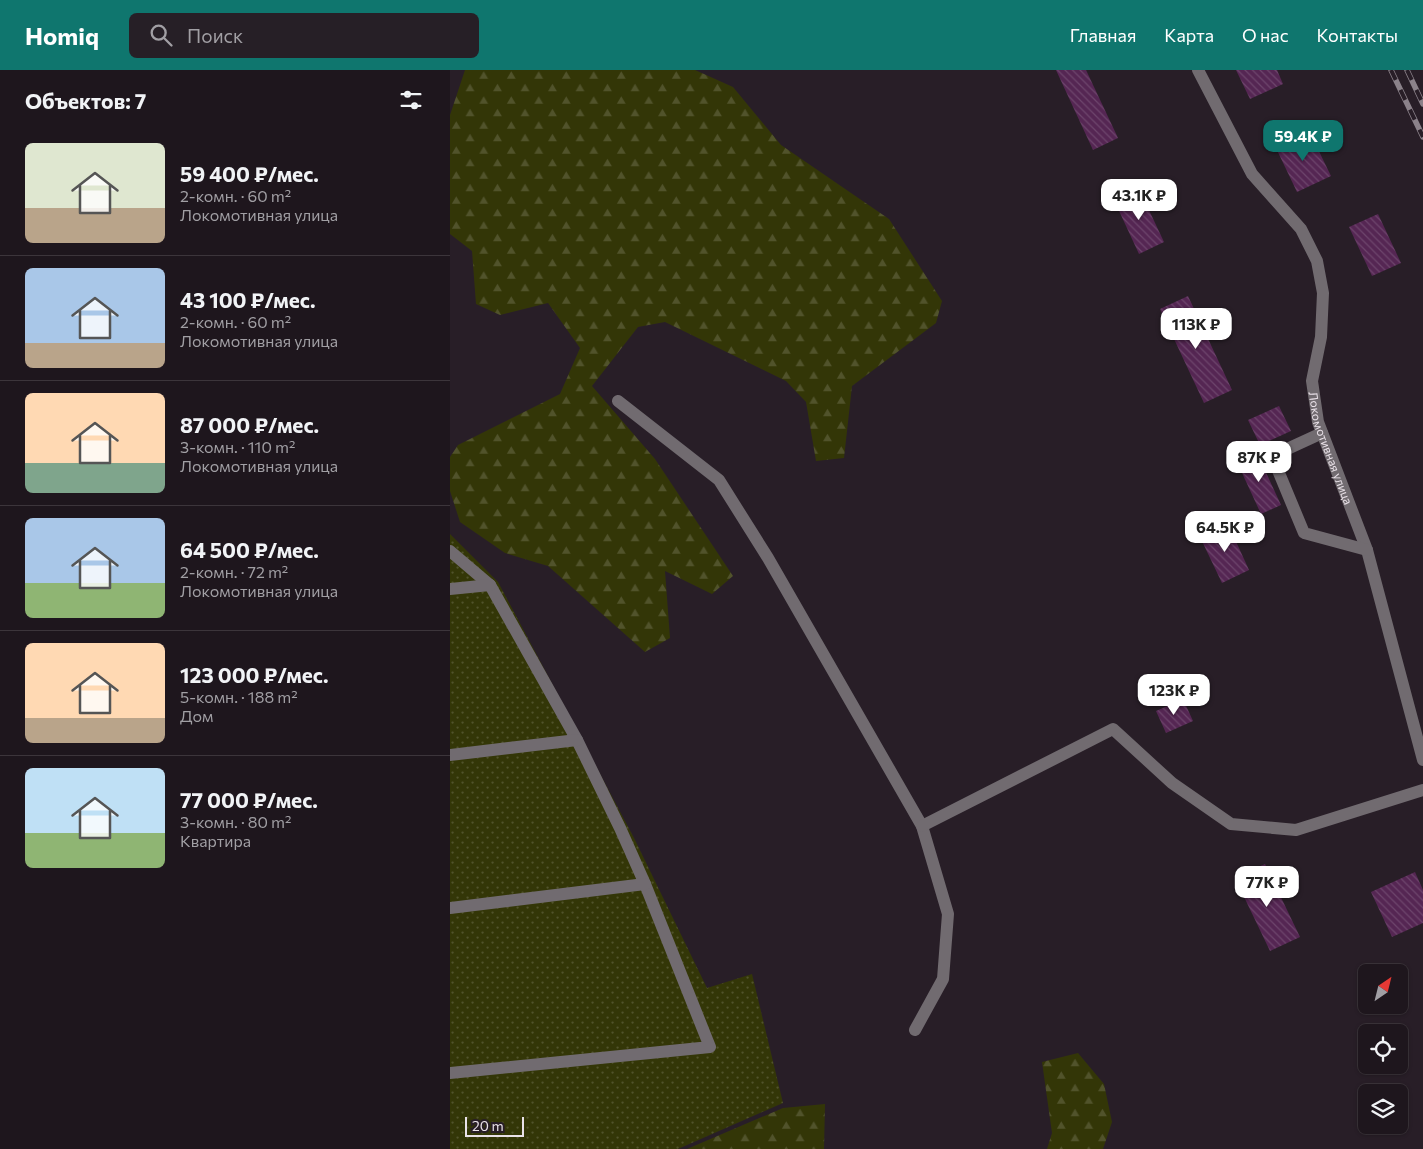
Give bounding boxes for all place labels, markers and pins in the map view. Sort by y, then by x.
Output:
pin: 59.4K ₽ [1257,119,1349,162]
pin: 43.1K ₽ [1093,178,1185,221]
pin: 113K ₽ [1155,308,1237,350]
pin: 87K ₽ [1224,440,1294,483]
pin: 64.5K ₽ [1179,510,1271,553]
pin: 123K ₽ [1133,674,1215,716]
pin: 77K ₽ [1232,866,1302,908]

